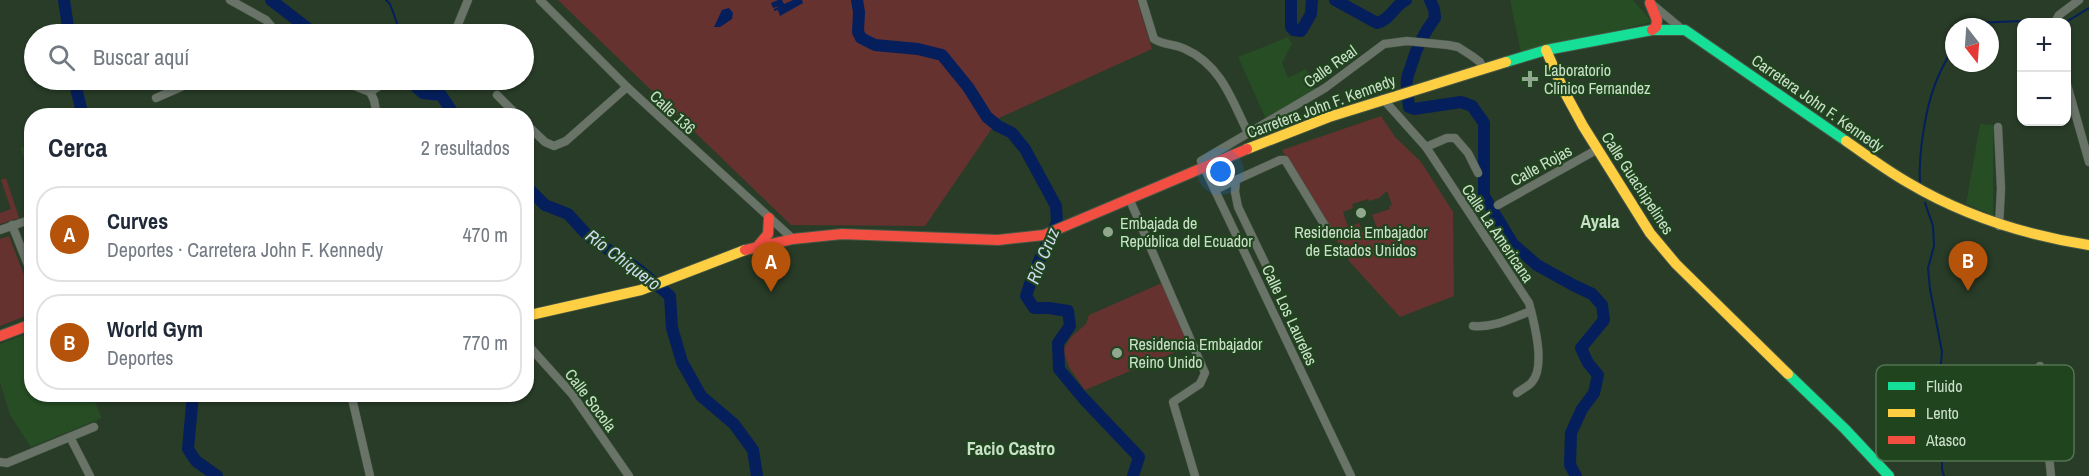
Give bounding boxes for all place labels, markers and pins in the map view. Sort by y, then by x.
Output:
place label: Laboratorio Clínico Fernandez [1544,59,1651,99]
marker: Laboratorio Clínico Fernandez [1521,70,1539,88]
marker: Residencia Embajador de Estados Unidos [1354,206,1368,220]
place label: Embajada de República del Ecuador [1120,212,1253,252]
place label: Residencia Embajador de Estados Unidos [1294,221,1428,261]
marker: Embajada de República del Ecuador [1101,225,1115,239]
pin: A [752,242,790,292]
pin: B [1948,242,1988,291]
place label: Residencia Embajador Reino Unido [1129,333,1263,373]
marker: Residencia Embajador Reino Unido [1110,346,1124,360]

